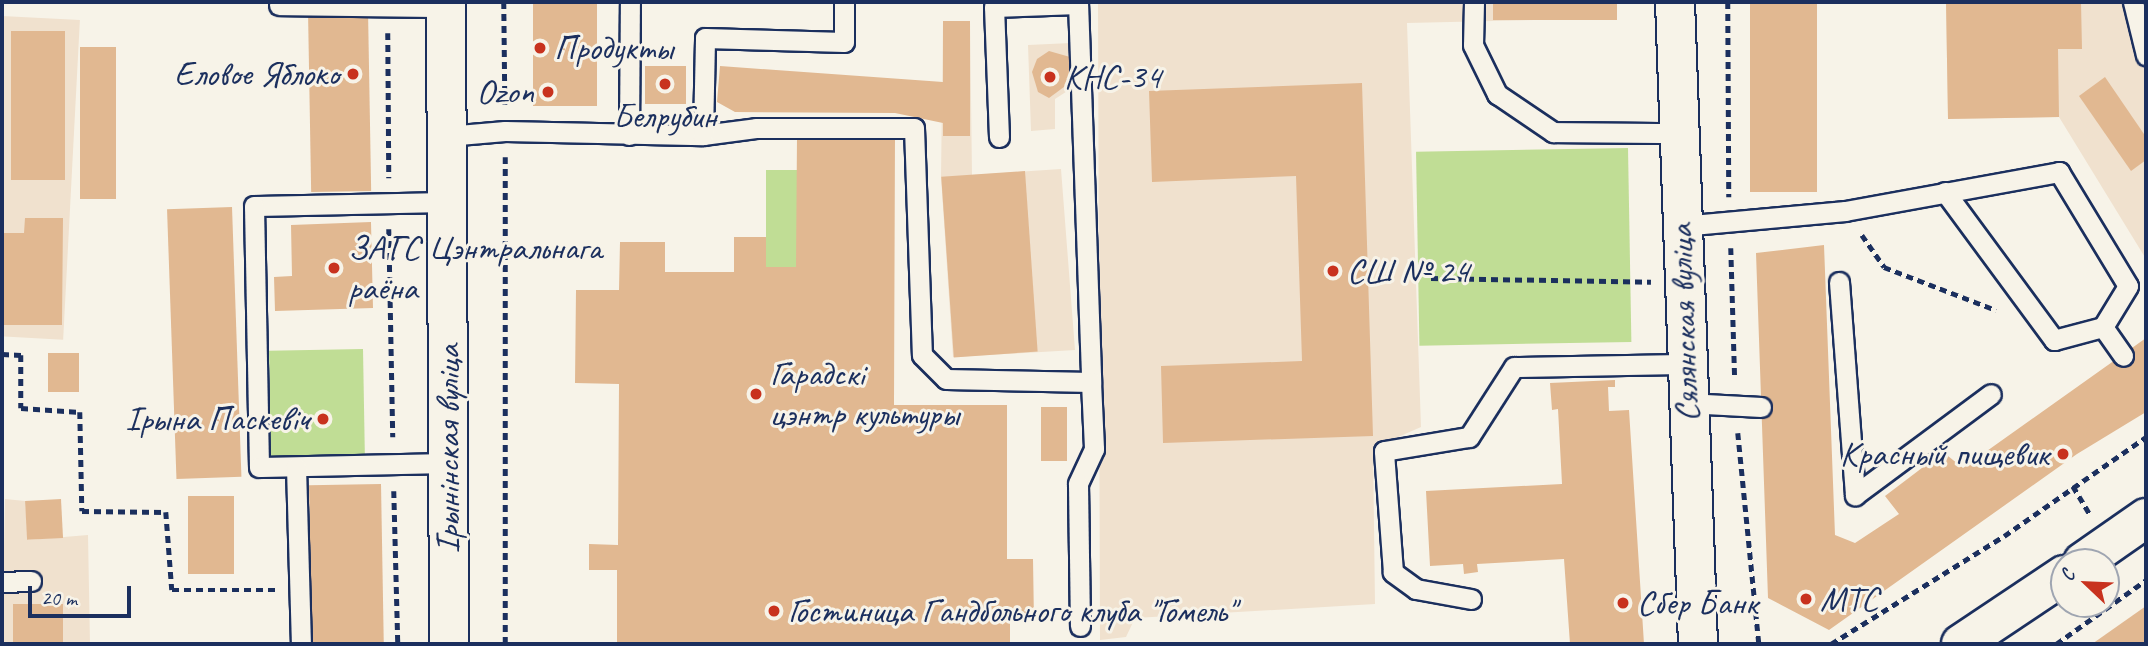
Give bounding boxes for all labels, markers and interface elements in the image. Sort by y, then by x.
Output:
place label: Продукты [554,27,673,69]
marker: Продукты [532,40,548,56]
place label: Еловое Яблоко [176,53,339,95]
place label: КНС-34 [1064,56,1161,98]
marker: Еловое Яблоко [345,66,361,82]
marker: КНС-34 [1042,69,1058,85]
place label: Ozon [476,71,534,113]
marker: Белрубин [657,76,673,92]
marker: Ozon [540,84,556,100]
place label: Белрубин [613,95,717,137]
street label: Сялянская вуліца [1660,224,1708,422]
place label: ЗАГС Цэнтральнага раёна [348,227,602,309]
place label: СШ № 24 [1347,250,1469,292]
marker: ЗАГС Цэнтральнага раёна [326,260,342,276]
marker: СШ № 24 [1325,263,1341,279]
street label: Ірынінская вуліца [427,345,469,553]
place label: Гарадскі цэнтр культуры [770,353,959,435]
marker: Гарадскі цэнтр культуры [748,386,764,402]
place label: Ірына Паскевіч [124,398,309,440]
marker: Ірына Паскевіч [315,411,331,427]
place label: Красный пищевик [1840,433,2049,475]
marker: Красный пищевик [2055,446,2071,462]
north arrow [2050,548,2120,618]
text: С [2055,567,2080,585]
scale bar [32,572,135,616]
place label: МТС [1820,578,1878,620]
place label: Сбер Банк [1637,582,1758,624]
text: 20 m [41,585,77,611]
place label: Гостиница Гандбольного клуба "Гомель" [788,590,1225,632]
marker: МТС [1798,591,1814,607]
marker: Сбер Банк [1615,595,1631,611]
marker: Гостиница Гандбольного клуба "Гомель" [766,603,782,619]

